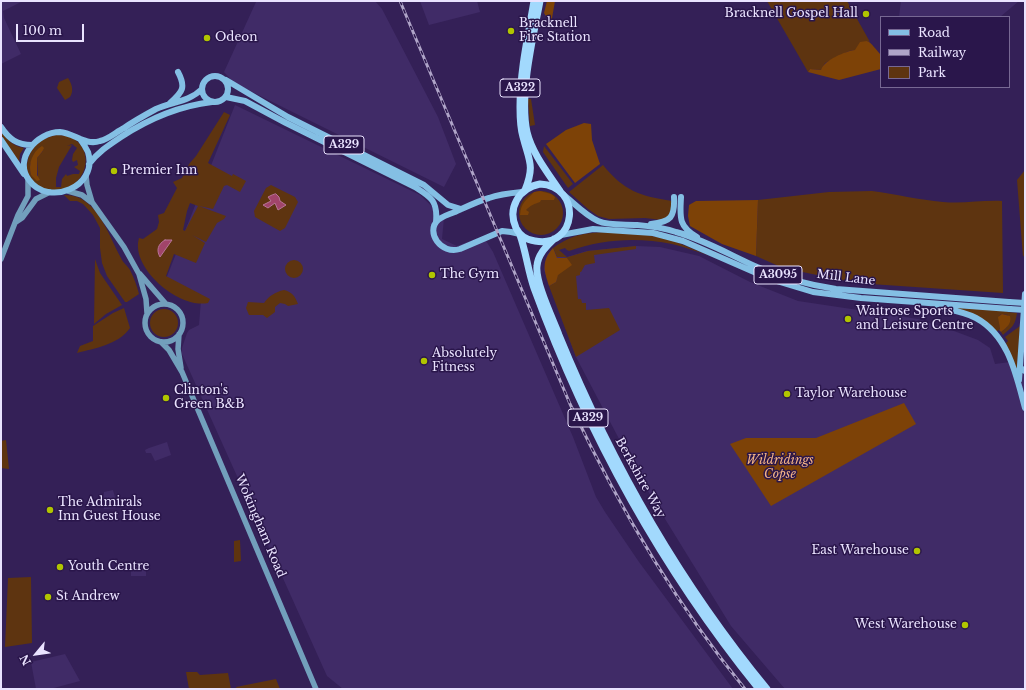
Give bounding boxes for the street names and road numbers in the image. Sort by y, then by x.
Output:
road number: A322 [500,79,540,97]
road number: A329 [324,136,364,154]
road number: A3095 [754,266,802,284]
street label: Mill Lane [816,267,876,289]
road number: A329 [568,409,608,427]
street label: Berkshire Way [612,435,668,521]
street label: Wokingham Road [232,472,288,580]

